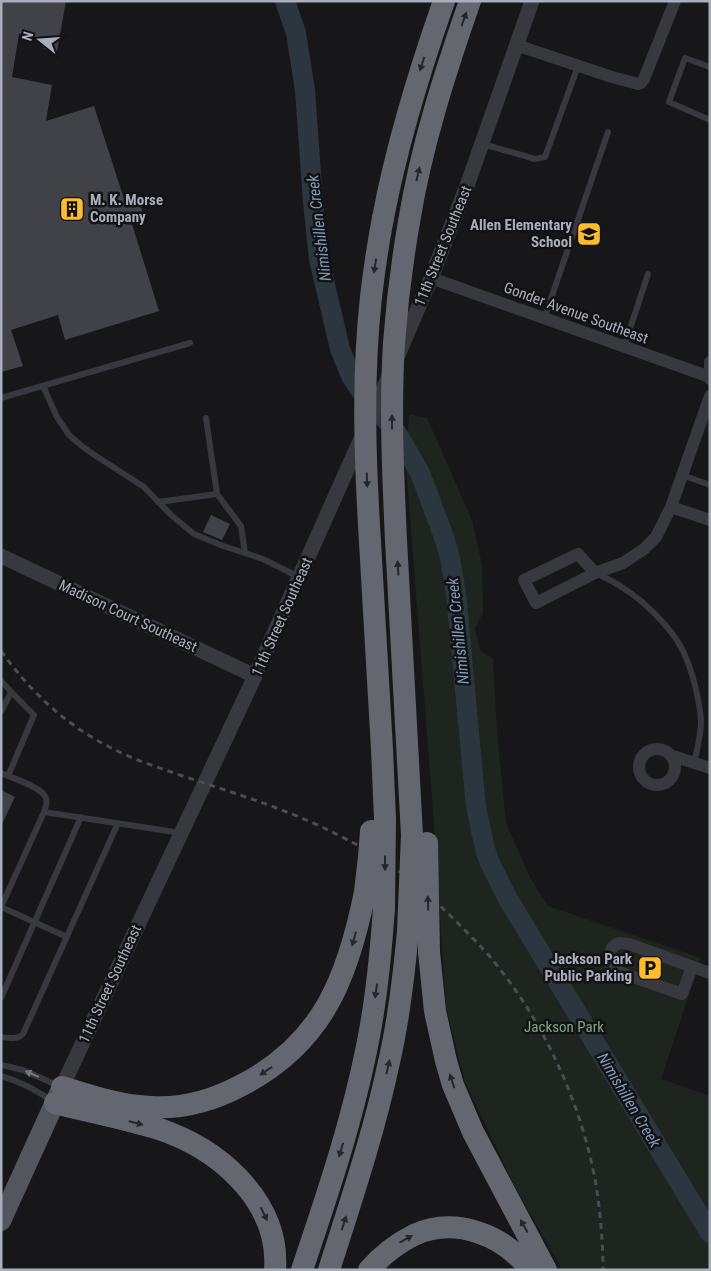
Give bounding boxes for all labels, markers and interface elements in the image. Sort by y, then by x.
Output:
one-way arrow [461,11,468,26]
north arrow [15,15,65,65]
text: N [19,30,36,43]
one-way arrow [418,57,426,72]
one-way arrow [414,167,422,182]
water label: Nimishillen Creek [303,173,335,282]
street label: 11th Street Southeast [411,183,475,309]
place label: M. K. Morse Company [90,191,163,226]
building icon: M. K. Morse Company [59,196,85,222]
place label: Allen Elementary School [470,216,572,251]
school or university icon: Allen Elementary School [576,221,602,247]
one-way arrow [371,258,379,274]
street label: Gonder Avenue Southeast [501,278,651,348]
one-way arrow [388,414,396,430]
one-way arrow [363,473,371,489]
street label: 11th Street Southeast [248,555,316,679]
one-way arrow [394,560,402,576]
street label: Madison Court Southeast [56,576,200,656]
water label: Nimishillen Creek [443,576,473,685]
one-way arrow [381,856,389,872]
one-way arrow [424,895,432,911]
street label: 11th Street Southeast [75,922,145,1046]
one-way arrow [350,932,358,947]
place label: Jackson Park Public Parking [544,950,633,985]
parking icon: Jackson Park Public Parking [637,955,663,981]
one-way arrow [372,984,380,1000]
park label: Jackson Park [524,1018,604,1036]
water label: Nimishillen Creek [593,1049,665,1152]
one-way arrow [384,1060,392,1075]
one-way arrow [259,1066,272,1076]
one-way arrow [25,1069,39,1077]
one-way arrow [448,1074,455,1089]
one-way arrow [129,1119,144,1127]
one-way arrow [336,1142,344,1157]
one-way arrow [260,1207,268,1221]
one-way arrow [341,1216,348,1231]
one-way arrow [520,1219,528,1234]
one-way arrow [400,1235,413,1244]

